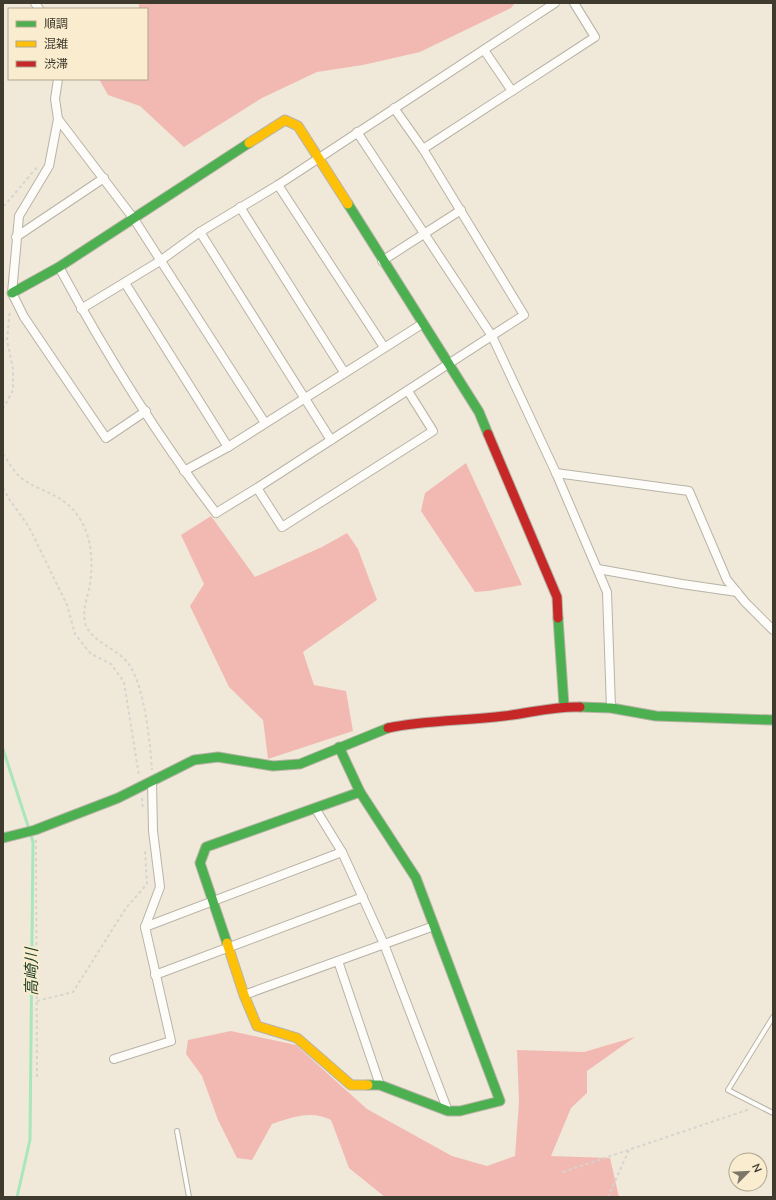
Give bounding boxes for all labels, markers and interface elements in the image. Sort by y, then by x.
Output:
legend [8,8,148,80]
text: 順調 [44,16,68,31]
text: 混雑 [44,36,68,51]
text: 渋滞 [44,56,68,71]
water label: 高崎川 [21,946,41,996]
north arrow [728,1152,768,1192]
text: N [749,1161,765,1175]

